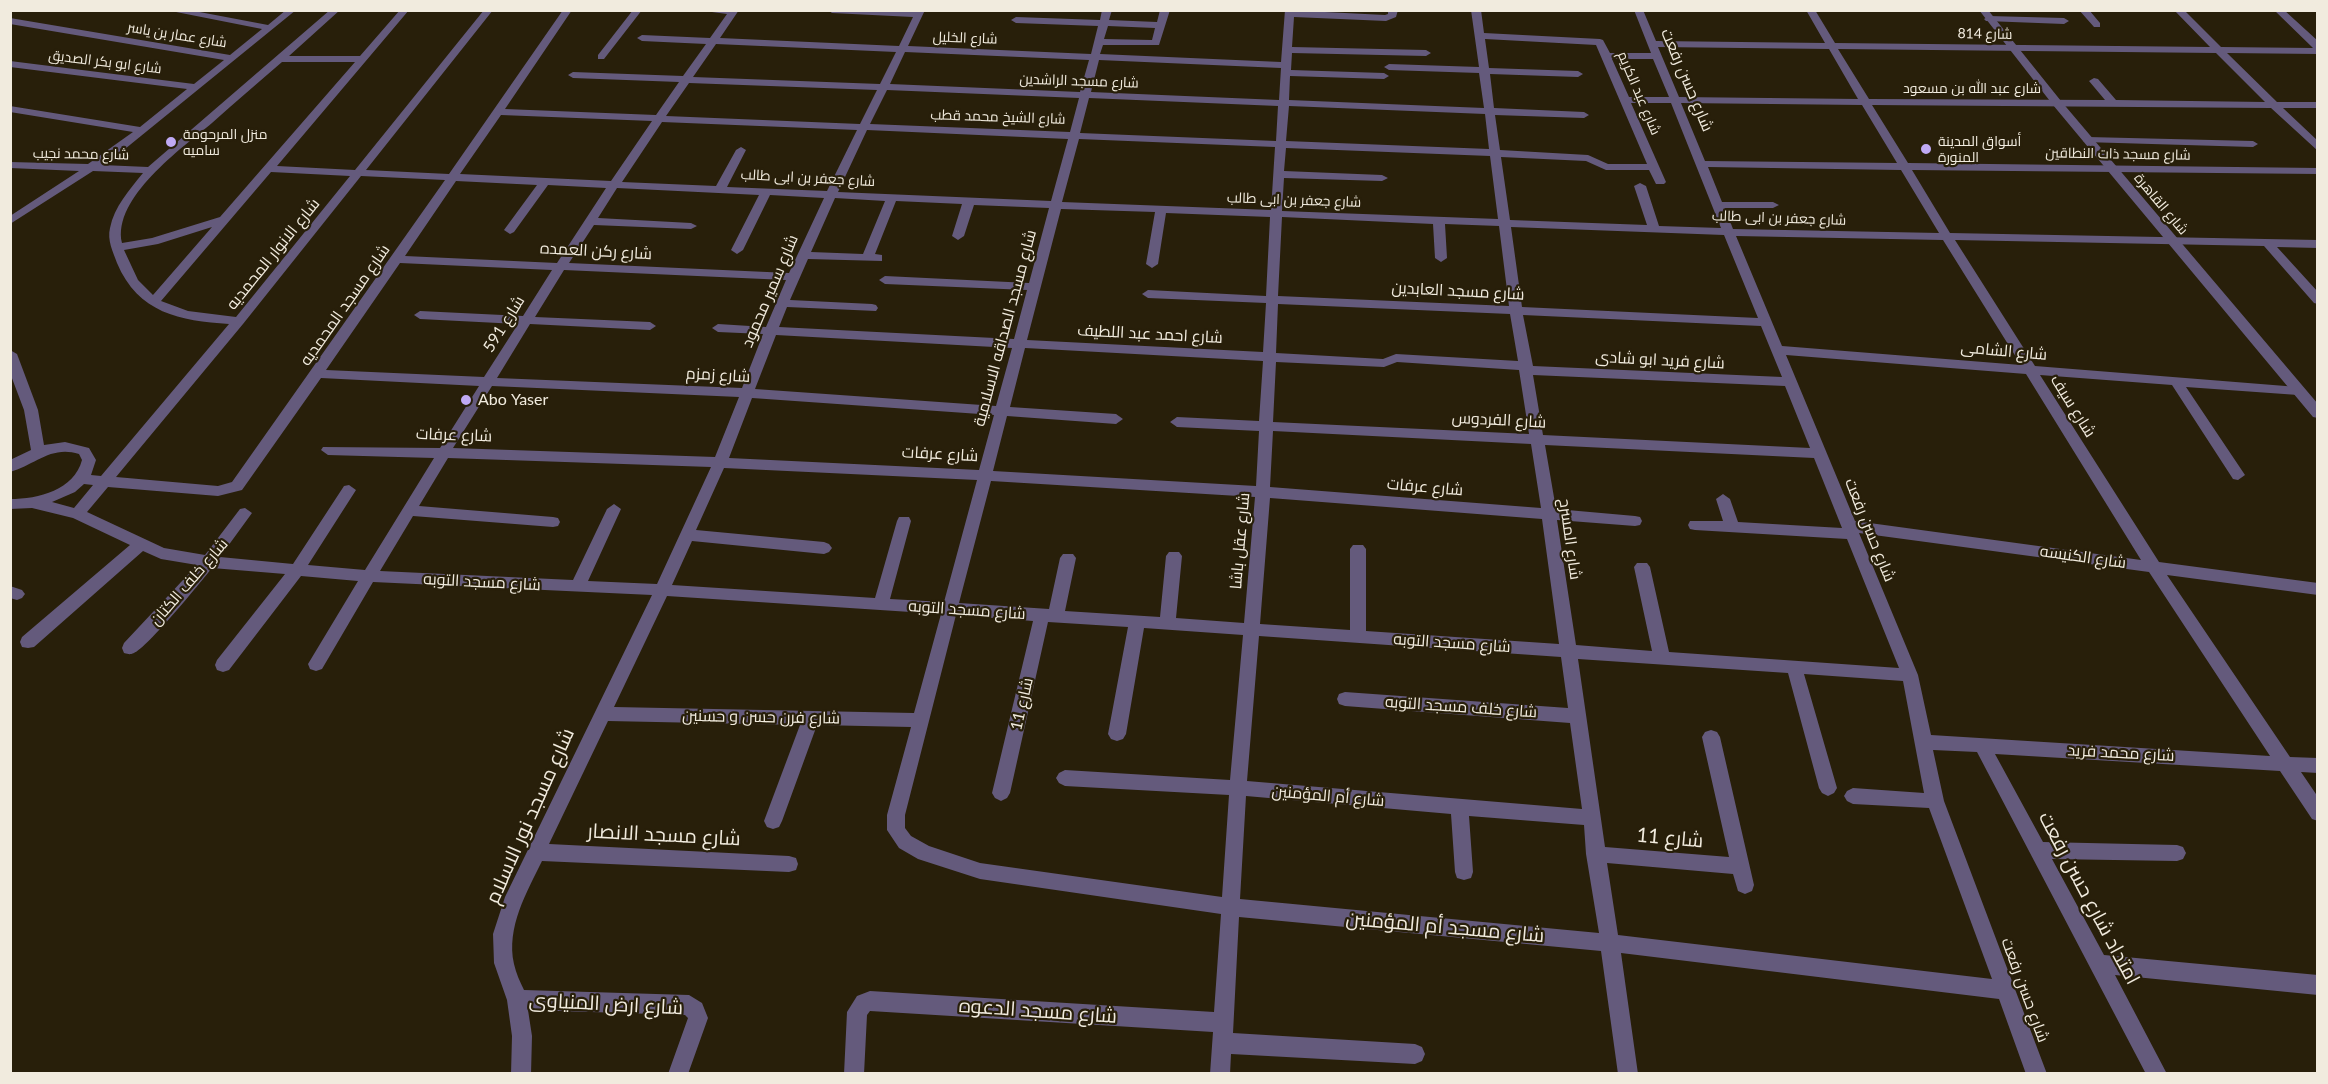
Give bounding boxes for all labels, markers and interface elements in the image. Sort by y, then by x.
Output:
street label: شارع عمار بن ياسر [126,19,228,51]
street label: شارع 814 [1957,25,2013,43]
street label: شارع حسن رفعت [1657,26,1717,134]
street label: شارع الخليل [932,28,998,48]
street label: شارع ابو بكر الصديق [47,47,163,77]
street label: شارع عبد الكريم [1614,49,1664,137]
street label: شارع مسجد الراشدين [1019,71,1139,91]
street label: شارع عبد الله بن مسعود [1903,80,2041,96]
street label: شارع الشيخ محمد قطب [930,106,1066,128]
place label: منزل المرحومة ساميه [183,126,267,158]
place label: أسواق المدينة المنورة [1938,133,2021,166]
marker: منزل المرحومة ساميه [164,135,178,149]
marker: أسواق المدينة المنورة [1919,142,1933,156]
street label: شارع مسجد ذات النطاقين [2045,144,2191,164]
street label: شارع محمد نجيب [33,145,129,163]
street label: شارع جعفر بن ابى طالب [740,166,876,190]
street label: شارع القاهرة [2130,170,2192,238]
street label: شارع جعفر بن ابى طالب [1226,189,1362,211]
street label: شارع الانوار المحمديه [222,194,324,314]
street label: شارع جعفر بن ابى طالب [1711,207,1847,229]
street label: شارع مسجد الصداقه الاسلامية [970,228,1040,428]
street label: شارع سمير محمود [738,232,802,350]
street label: شارع ركن العمده [539,238,653,264]
street label: شارع مسجد المحمديه [296,241,394,369]
street label: شارع مسجد العابدين [1391,278,1525,304]
street label: شارع 591 [479,292,529,356]
street label: شارع احمد عبد اللطيف [1077,321,1223,347]
street label: شارع الشامى [1960,338,2048,364]
street label: شارع فريد ابو شادى [1595,347,1725,373]
street label: شارع زمزم [685,364,751,386]
street label: شارع سيف [2046,371,2100,441]
place label: Abo Yaser [478,390,548,410]
marker: Abo Yaser [459,393,473,407]
street label: شارع الفردوس [1451,408,1547,432]
street label: شارع عرفات [415,424,493,446]
street label: شارع عرفات [901,442,979,466]
street label: شارع عرفات [1386,474,1464,500]
street label: شارع حسن رفعت [1841,475,1899,585]
street label: شارع عقل باشا [1226,492,1254,590]
street label: شارع المسرح [1555,497,1585,581]
street label: شارع خلف الكتان [146,535,232,629]
street label: شارع الكنيسه [2039,541,2127,573]
street label: شارع مسجد التوبه [423,569,541,595]
street label: شارع مسجد التوبه [908,596,1026,624]
street label: شارع مسجد التوبه [1393,629,1511,657]
street label: شارع 11 [1007,676,1037,732]
street label: شارع خلف مسجد التوبه [1384,692,1538,722]
street label: شارع فرن حسن و حسنين [682,706,840,728]
street label: شارع مسجد نور الاسلام [480,724,580,908]
street label: شارع محمد فريد [2067,741,2175,765]
street label: شارع أم المؤمنين [1271,782,1385,810]
street label: امتداد شارع حسن رفعت [2033,807,2145,989]
street label: شارع مسجد الانصار [587,819,741,851]
street label: شارع 11 [1636,823,1704,853]
street label: شارع مسجد أم المؤمنين [1345,906,1545,948]
street label: شارع حسن رفعت [1997,935,2053,1045]
street label: شارع ارض المنياوى [528,988,684,1020]
street label: شارع مسجد الدعوه [958,994,1118,1028]

